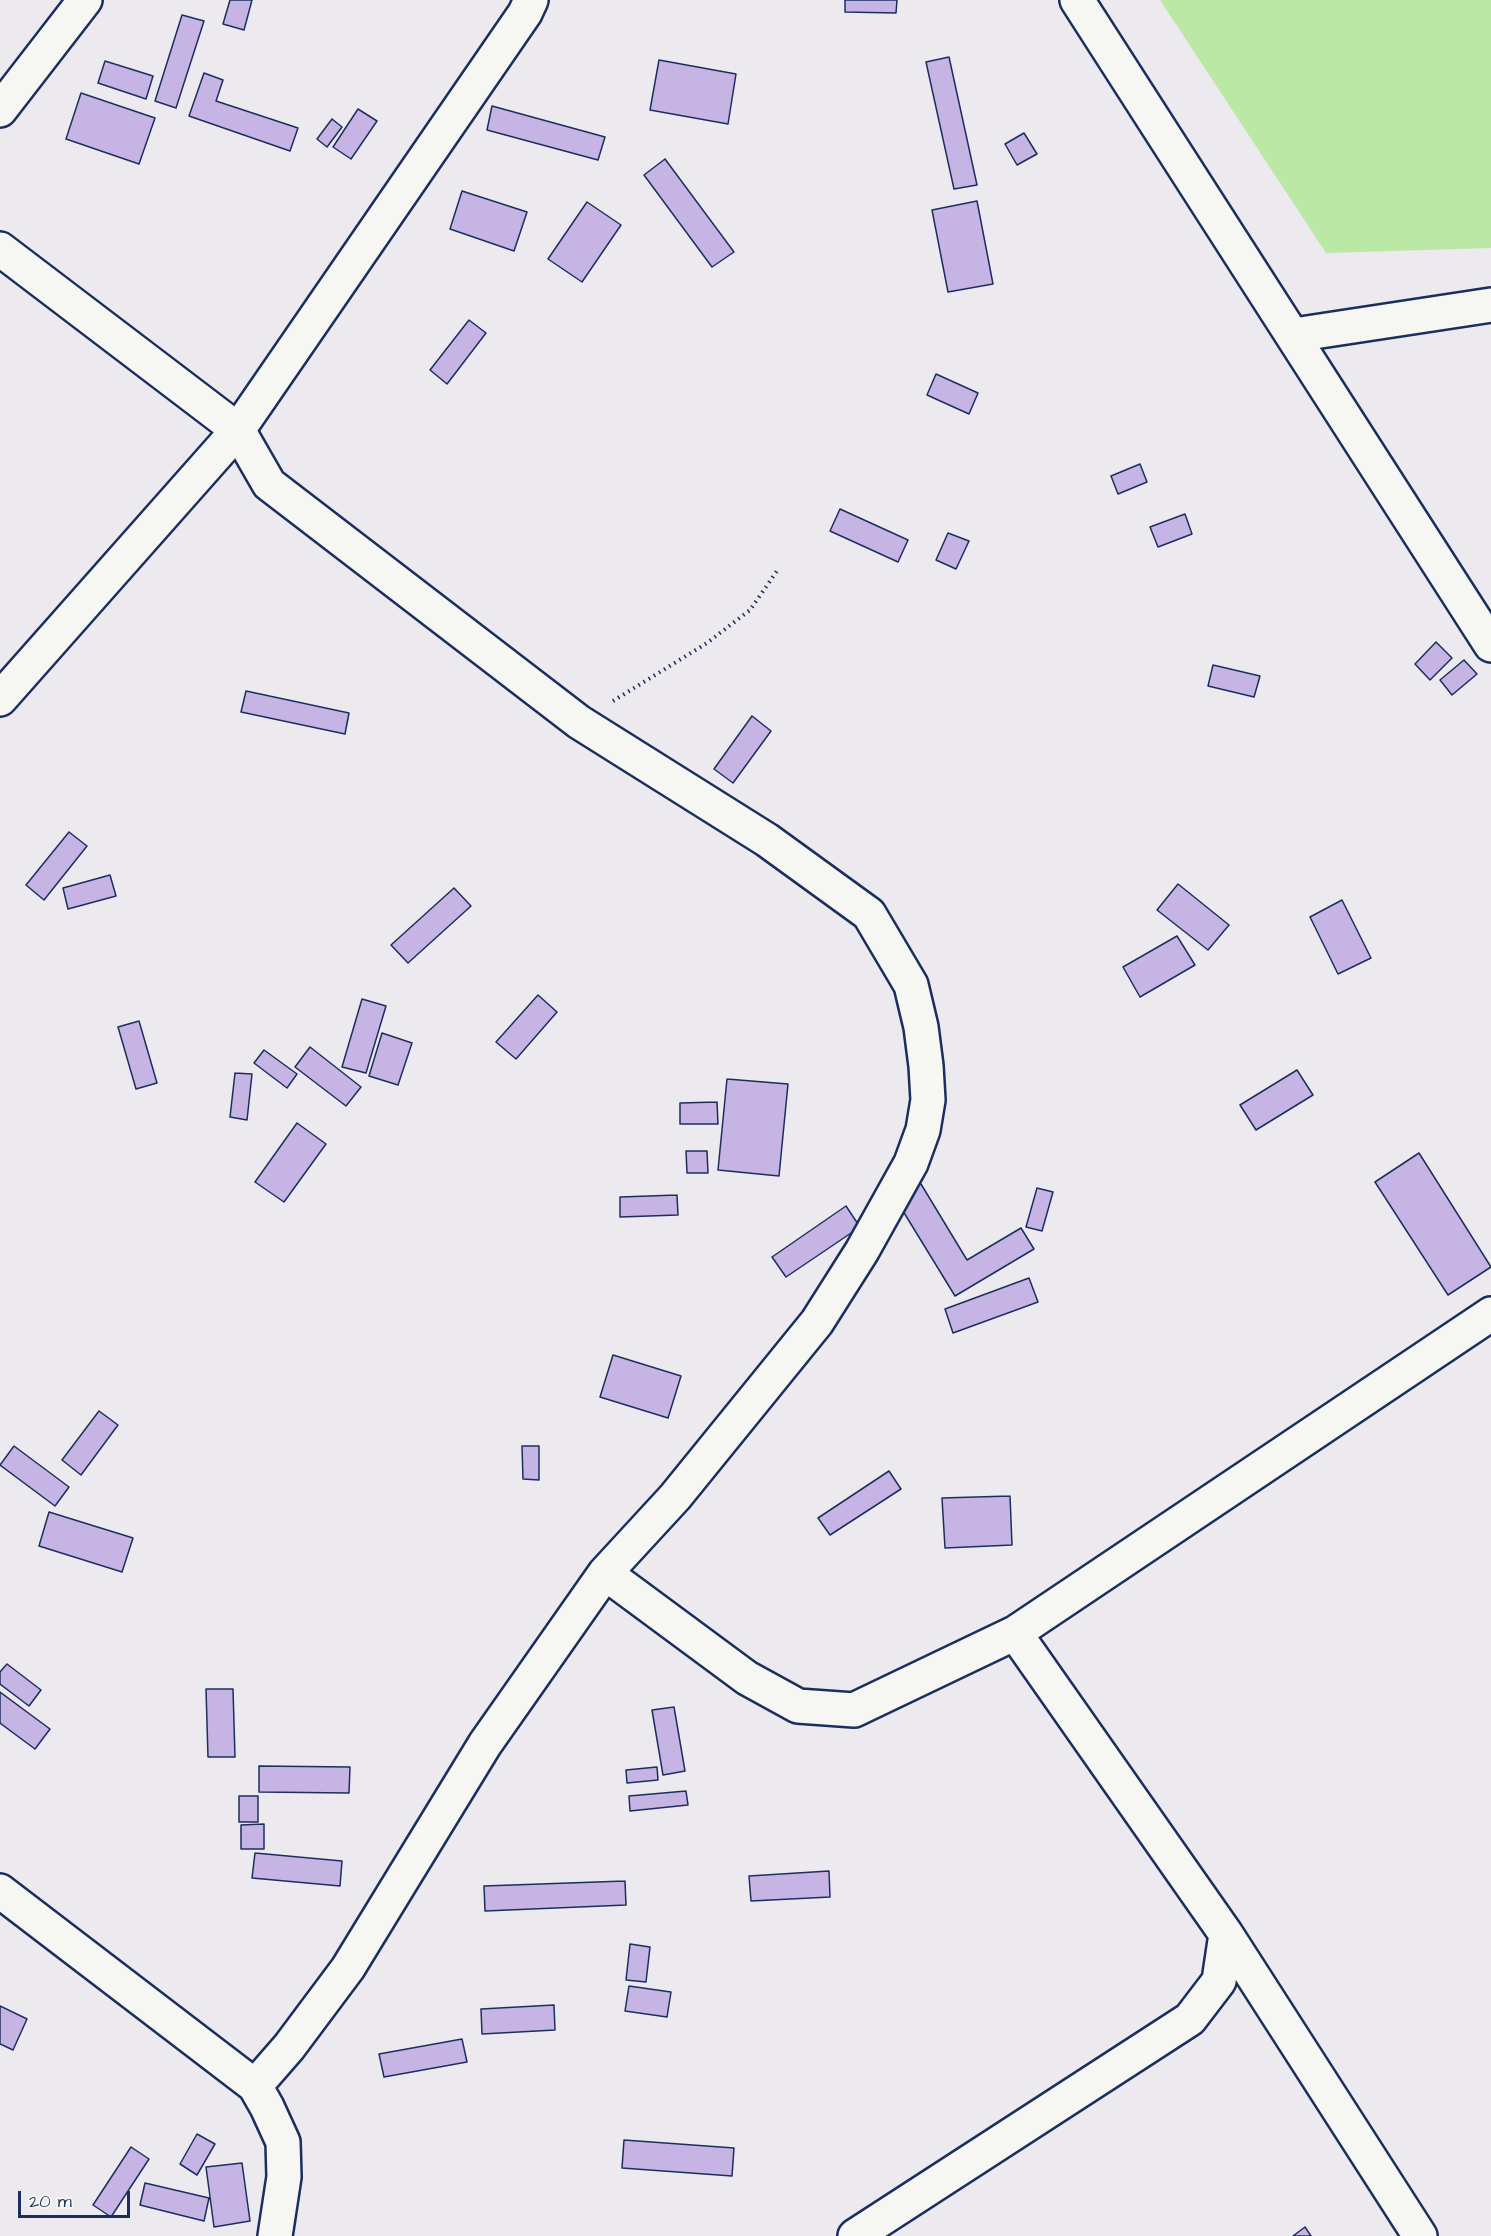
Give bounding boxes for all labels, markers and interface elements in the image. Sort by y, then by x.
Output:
scale bar [21,2179,134,2217]
text: 20 m [29,2189,72,2214]

